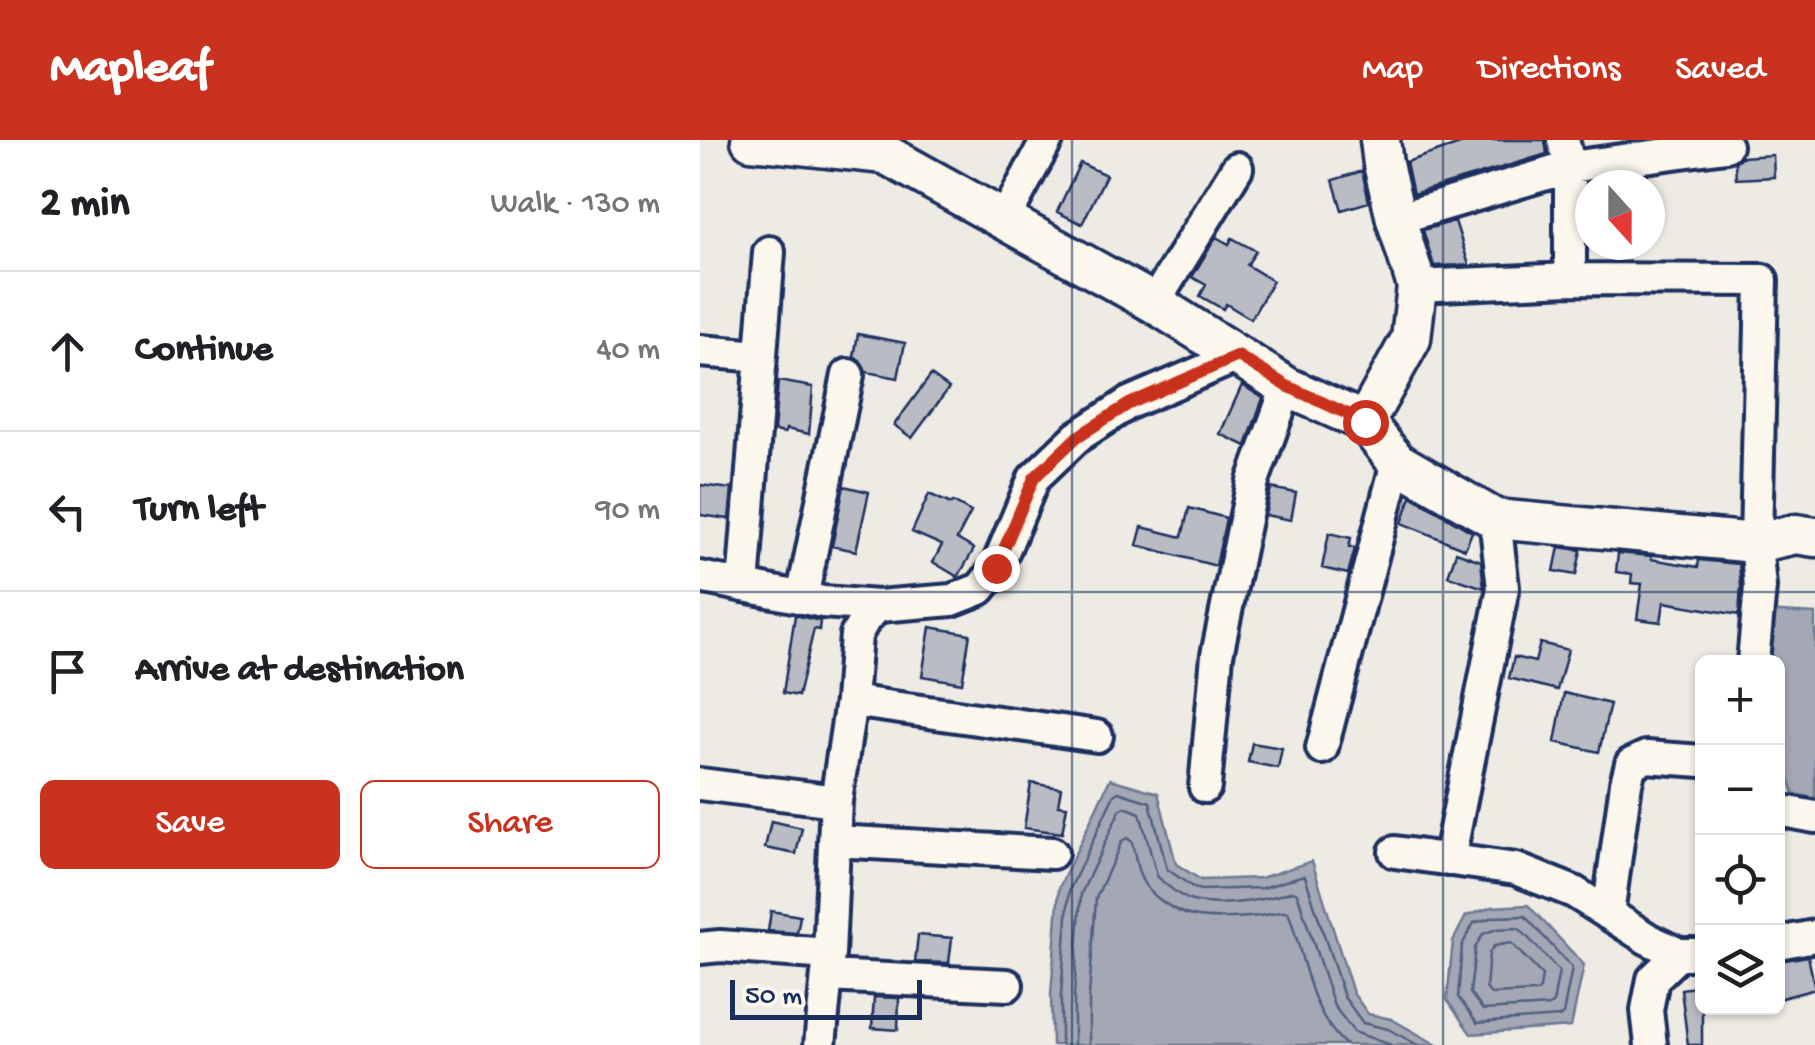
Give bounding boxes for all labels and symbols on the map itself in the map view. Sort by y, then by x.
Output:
north arrow [1575,170,1665,260]
route start [1343,400,1389,446]
route end [974,546,1020,592]
scale bar [730,975,922,1020]

